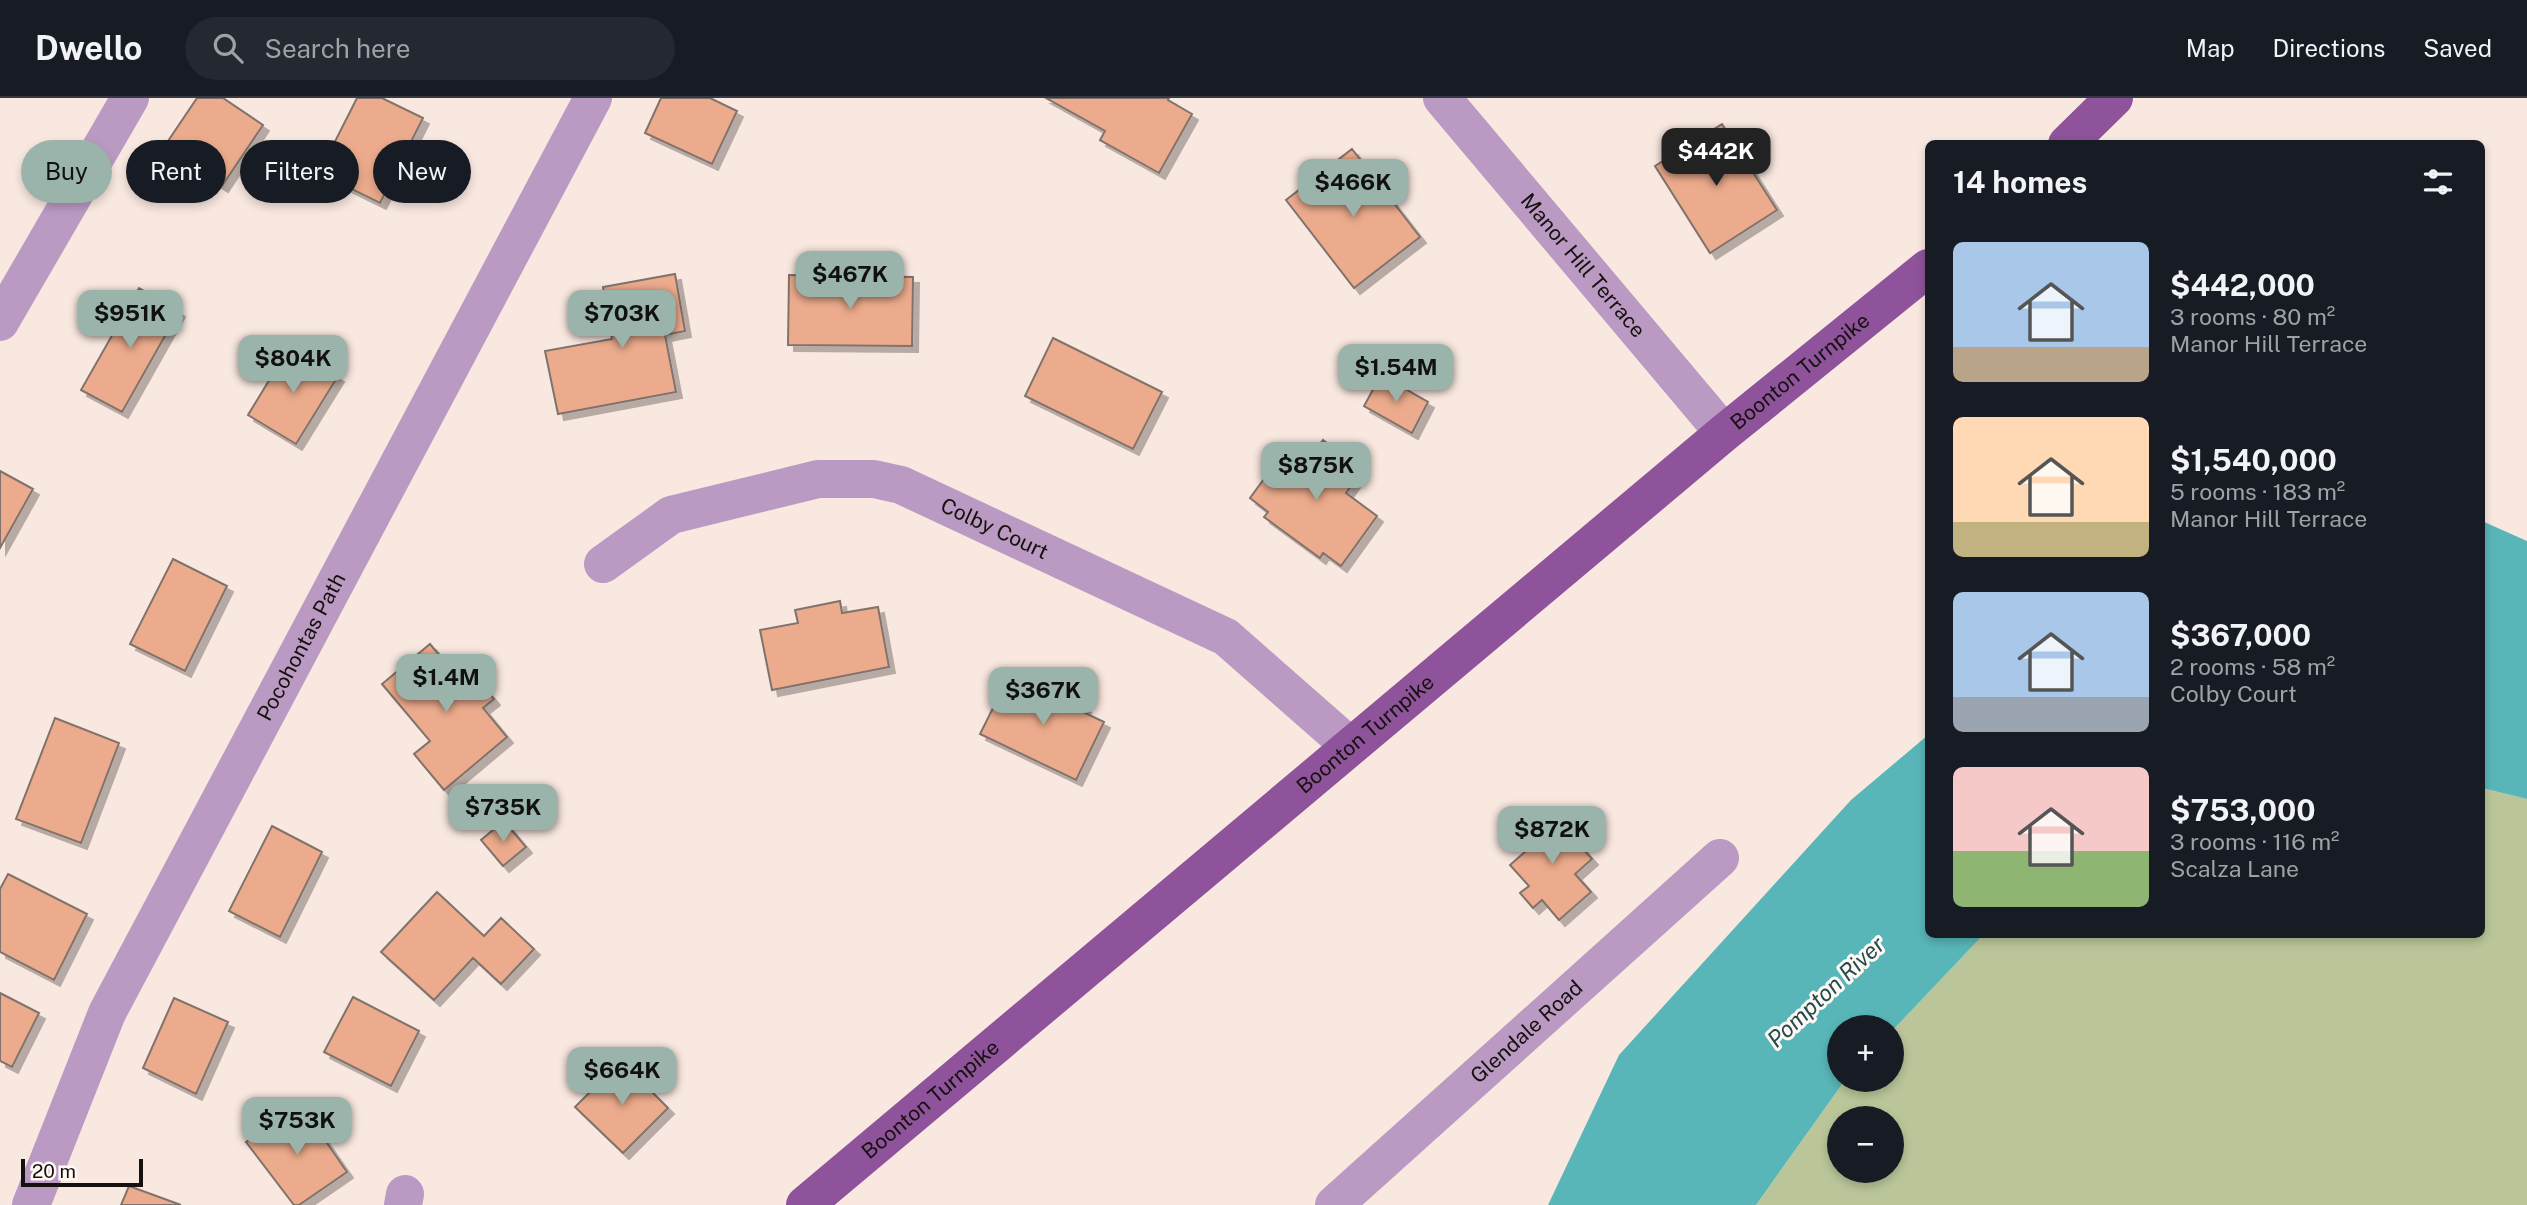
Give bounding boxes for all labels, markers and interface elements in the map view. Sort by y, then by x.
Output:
search box [185,17,675,80]
text: Dwello [35,29,143,67]
icon: search [209,29,247,67]
text: Search here [265,33,411,64]
text: Map [2186,34,2235,62]
text: Directions [2273,34,2385,62]
text: Saved [2423,34,2492,62]
pin: $442K [1667,129,1765,188]
text: $442K [1678,137,1754,164]
chip: Buy [21,140,112,203]
chip: Rent [126,140,226,203]
chip: Filters [240,140,359,203]
chip: New [373,140,471,203]
pin: $466K [1304,159,1402,219]
icon: filters [2419,163,2457,201]
text: 14 homes [1953,164,2087,200]
text: $466K [1314,168,1392,195]
street label: Manor Hill Terrace [1516,188,1651,342]
pin: $467K [801,252,899,311]
text: $467K [812,260,888,287]
text: $442,000 [2170,267,2315,303]
icon: home [2009,270,2093,354]
pin: $951K [81,290,179,350]
pin: $703K [573,290,671,350]
text: $951K [94,299,166,326]
text: $703K [584,299,660,326]
text: 3 rooms · 80 m² [2170,303,2335,330]
street label: Boonton Turnpike [1725,307,1874,435]
text: Manor Hill Terrace [2170,330,2367,357]
pin: $804K [244,336,342,395]
text: $804K [254,344,332,371]
pin: $1.54M [1339,344,1453,404]
text: $1.54M [1354,353,1438,380]
pin: $875K [1267,442,1365,502]
text: $1,540,000 [2170,442,2337,478]
icon: home [2009,445,2093,529]
text: $875K [1277,451,1355,478]
text: 5 rooms · 183 m² [2170,478,2345,505]
street label: Colby Court [937,492,1052,564]
text: Manor Hill Terrace [2170,505,2367,532]
street label: Pocohontas Path [252,568,350,725]
text: $367,000 [2170,617,2311,653]
icon: home [2009,620,2093,704]
text: 2 rooms · 58 m² [2170,653,2335,680]
pin: $1.4M [397,654,495,714]
text: $1.4M [412,663,480,690]
pin: $367K [994,668,1092,727]
street label: Boonton Turnpike [1291,669,1439,799]
text: $367K [1005,676,1081,703]
text: Colby Court [2170,680,2297,707]
pin: $735K [454,784,552,844]
text: $753,000 [2170,792,2316,828]
text: $735K [464,793,542,820]
icon: home [2009,795,2093,879]
pin: $872K [1503,806,1601,866]
text: $872K [1514,815,1590,842]
text: 3 rooms · 116 m² [2170,828,2340,855]
text: Scalza Lane [2170,855,2299,882]
water label: Pompton River [1762,930,1890,1053]
street label: Glendale Road [1465,975,1587,1088]
map controls [1827,1015,1904,1183]
button: + [1827,1015,1904,1092]
street label: Boonton Turnpike [856,1034,1004,1164]
pin: $664K [573,1048,671,1107]
text: $664K [583,1056,661,1083]
pin: $753K [248,1098,346,1157]
text: $753K [258,1106,336,1133]
button: − [1827,1106,1904,1183]
scale bar [21,1156,144,1188]
text: 20 m [32,1160,76,1182]

